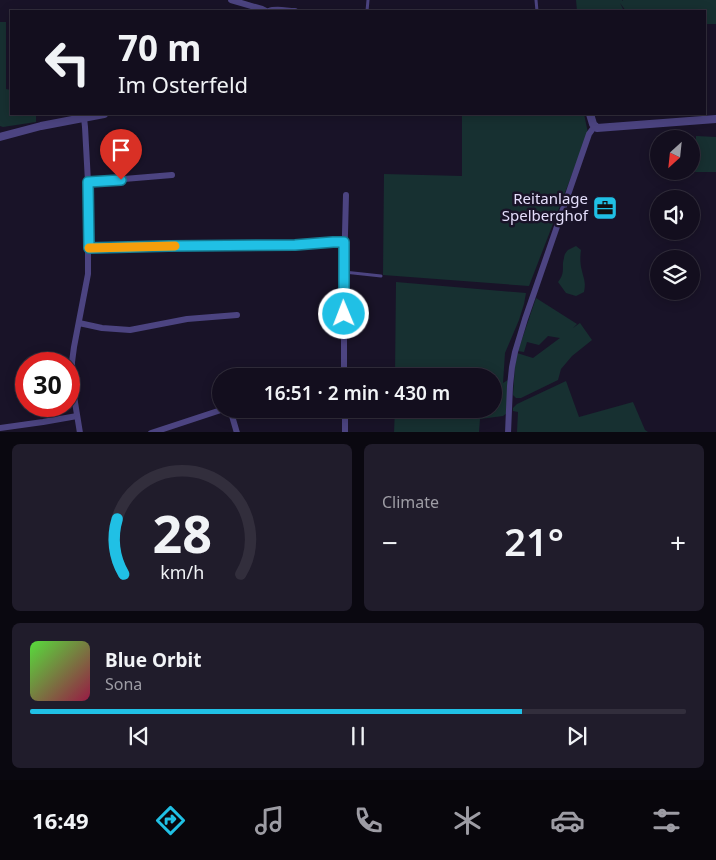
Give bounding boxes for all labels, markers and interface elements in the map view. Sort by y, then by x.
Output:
text: 70 m [118,24,201,71]
icon: left [35,30,100,95]
text: Im Osterfeld [118,69,248,99]
pin [100,129,142,180]
north arrow [650,130,700,180]
map controls [650,130,700,300]
icon: arrive [107,136,135,164]
place label: Reitanlage Spelberghof [502,188,589,225]
button: sound [650,190,700,240]
office icon: Reitanlage Spelberghof [592,195,618,221]
button: layers [650,250,700,300]
position arrow [317,287,369,339]
speed limit sign: 30 [15,352,80,417]
text: 16:51 · 2 min · 430 m [264,380,450,406]
text: Climate [382,491,439,513]
text: 28 [152,497,212,568]
text: 21° [504,515,564,567]
text: − [382,523,398,561]
text: + [670,523,686,561]
text: km/h [160,560,204,584]
text: Blue Orbit [105,647,201,673]
text: Sona [105,673,142,695]
icon: previous [125,722,153,750]
icon: pause [344,722,372,750]
icon: next [563,722,591,750]
icon: directions [153,803,188,838]
icon: music [252,803,287,838]
icon: phone [351,803,386,838]
icon: climate [450,803,485,838]
icon: car [550,803,585,838]
icon: filters [649,803,684,838]
text: 16:49 [32,805,89,835]

